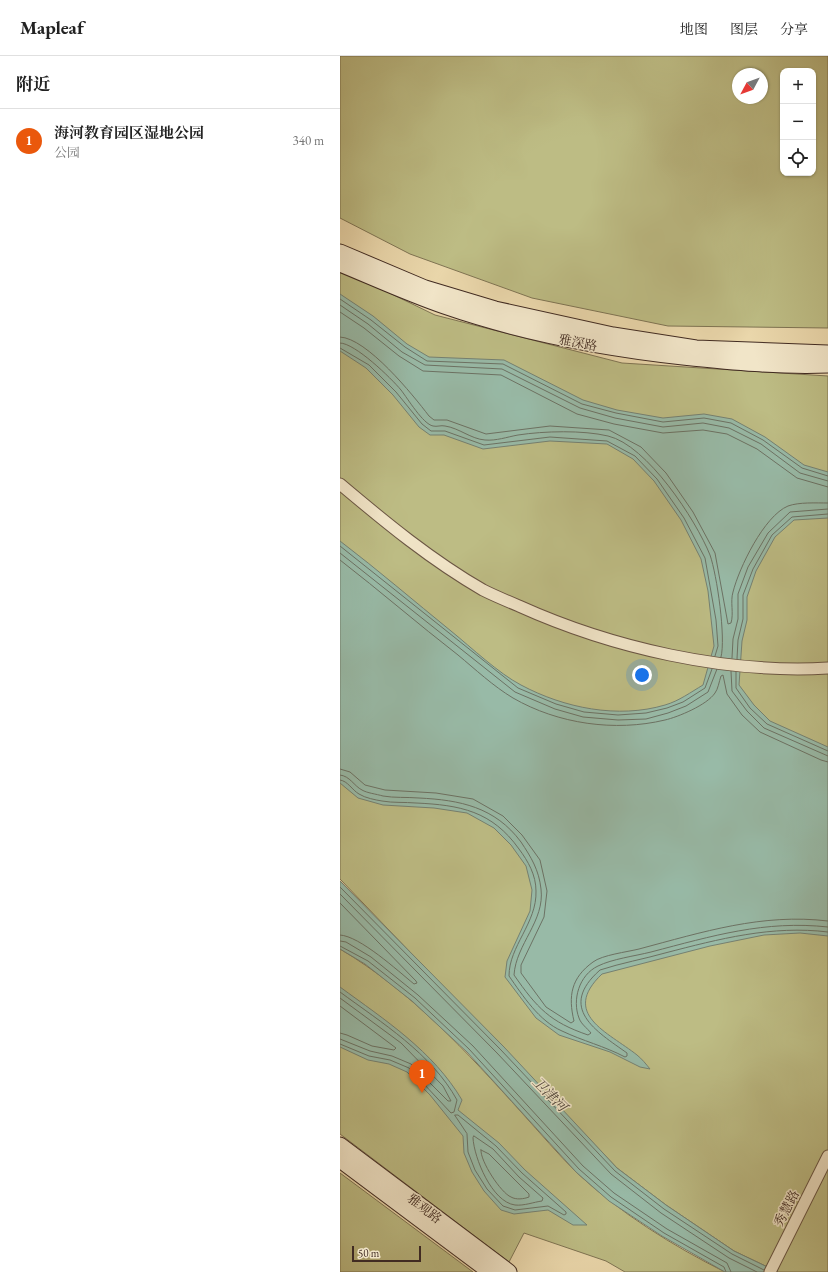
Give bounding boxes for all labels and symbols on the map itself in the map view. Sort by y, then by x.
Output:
north arrow [732,68,768,104]
street label: 雅深路 [557,330,599,355]
your location [632,665,652,685]
pin: 1 [409,1060,435,1093]
water label: 卫津河 [529,1073,573,1117]
street label: 秀慧路 [770,1187,803,1229]
street label: 雅观路 [404,1190,445,1227]
scale bar [352,1244,421,1263]

